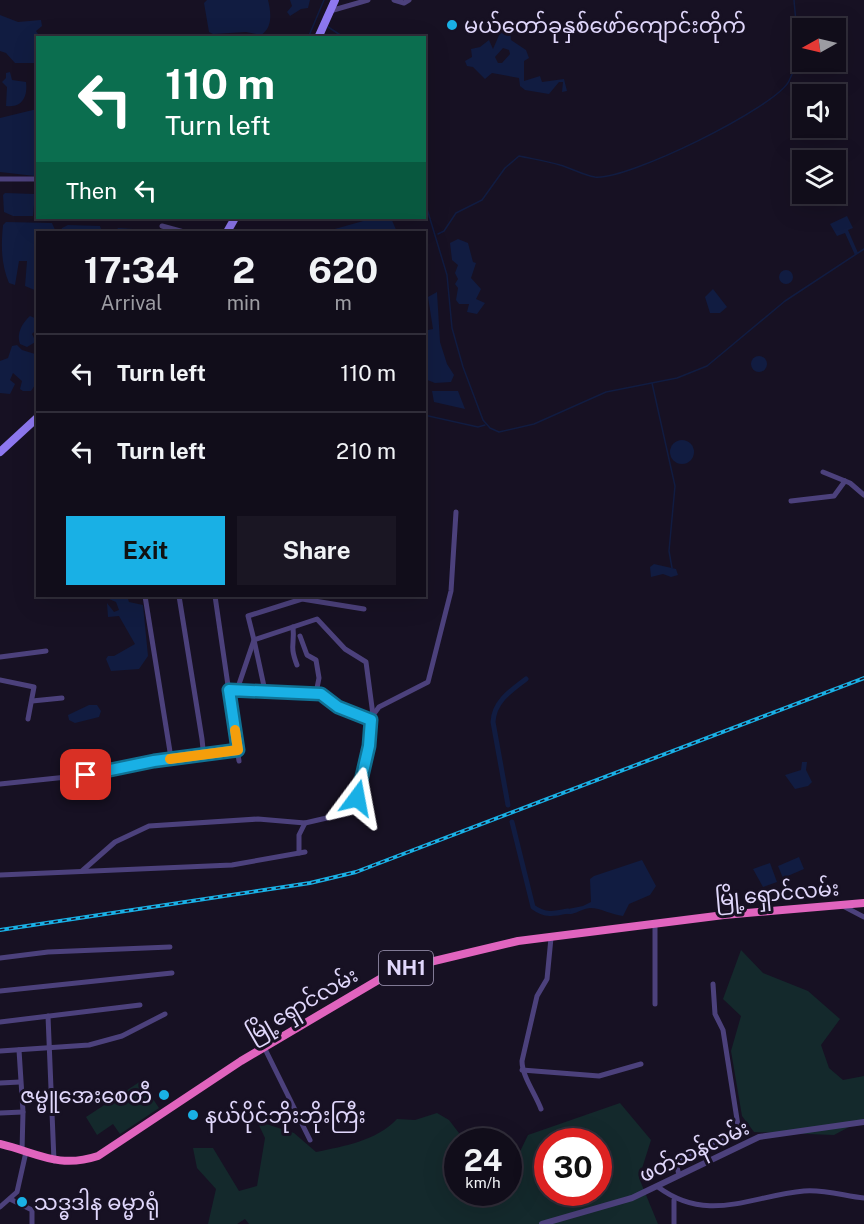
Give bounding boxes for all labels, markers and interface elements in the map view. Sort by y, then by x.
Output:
place label: မယ်တော်ခုနှစ်ဖော်ကျောင်းတိုက် [464,10,746,44]
marker: မယ်တော်ခုနှစ်ဖော်ကျောင်းတိုက် [445,18,459,32]
north arrow [792,18,846,72]
map controls [792,18,846,204]
text: 110 m [165,59,275,108]
icon: left [66,60,144,138]
button: sound [792,84,846,138]
text: Turn left [165,109,271,141]
button: layers [792,150,846,204]
icon: left [129,174,162,207]
text: Then [66,178,117,204]
text: 17:34 [84,249,179,291]
text: 2 [232,249,255,291]
text: 620 [308,249,378,291]
text: Arrival [100,291,162,315]
text: min [227,291,261,315]
text: m [335,291,352,315]
icon: left [66,357,99,390]
text: Turn left [117,360,206,386]
text: 110 m [340,360,396,386]
icon: left [66,435,99,468]
text: Turn left [117,438,206,464]
text: 210 m [336,438,396,464]
button: Exit [66,516,225,585]
button: Share [237,516,396,585]
pin [60,749,111,800]
icon: arrive [69,758,102,791]
position arrow [325,766,389,830]
street label: မြို့ရှောင်လမ်း [714,872,840,916]
road number: NH1 [379,951,433,985]
street label: မြို့ရှောင်လမ်း [240,959,365,1050]
place label: ဇမ္မူအေးစေတီ [20,1080,152,1113]
marker: ဇမ္မူအေးစေတီ [157,1088,171,1102]
place label: နယ်ပိုင်ဘိုးဘိုးကြီး [205,1100,366,1133]
marker: နယ်ပိုင်ဘိုးဘိုးကြီး [186,1108,200,1122]
street label: ဖတ်သန်လမ်း [634,1112,755,1192]
speed limit sign: 30 [534,1128,612,1206]
text: 24 [464,1142,502,1178]
text: km/h [465,1174,501,1191]
place label: သဒ္ဓဒါန ဓမ္မာရုံ [34,1188,159,1220]
marker: သဒ္ဓဒါန ဓမ္မာရုံ [15,1195,29,1209]

